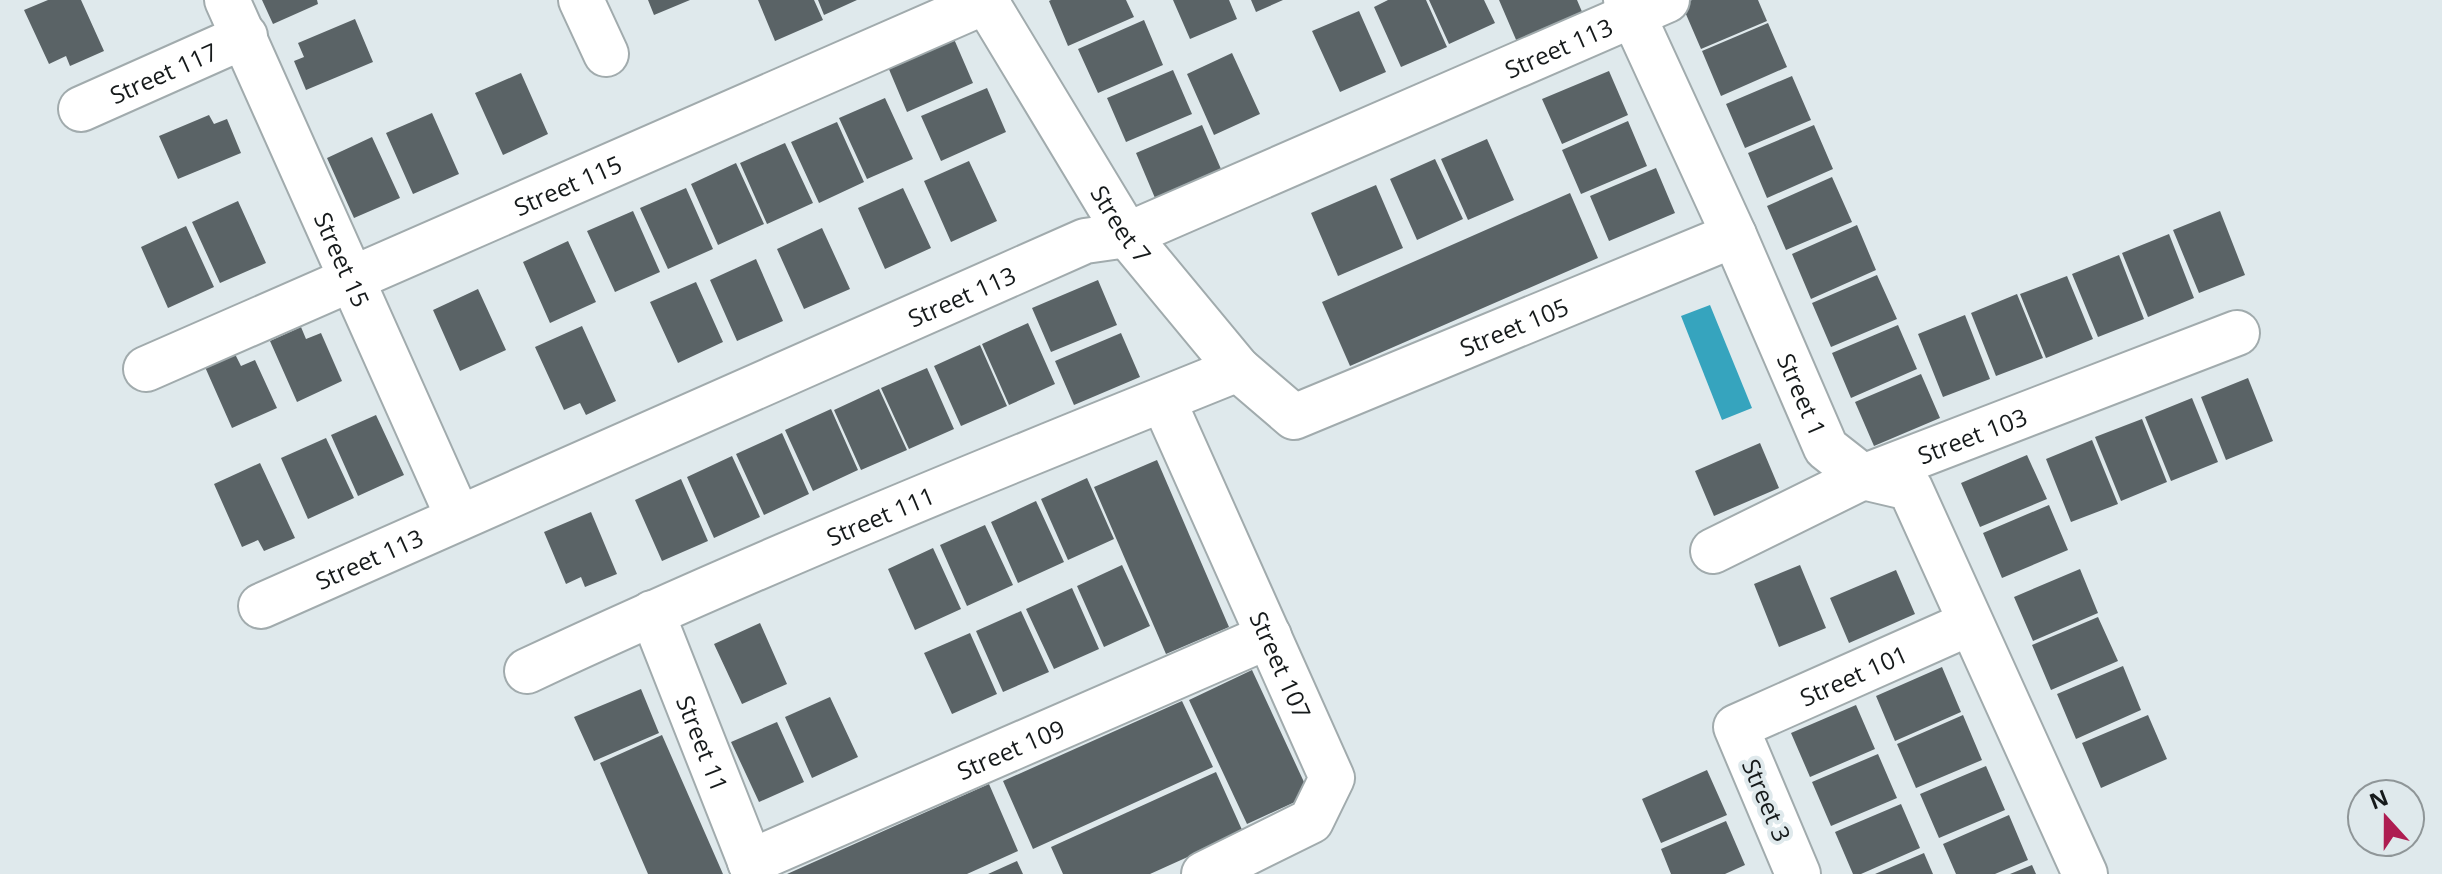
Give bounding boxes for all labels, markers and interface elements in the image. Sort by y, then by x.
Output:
street label: Street 113 [1499,9,1617,85]
street label: Street 117 [104,34,222,111]
street label: Street 115 [508,146,626,223]
street label: Street 7 [1084,178,1159,269]
street label: Street 15 [307,207,378,312]
street label: Street 113 [902,257,1020,334]
street label: Street 105 [1454,289,1573,363]
street label: Street 1 [1770,348,1835,441]
street label: Street 103 [1913,399,2031,471]
street label: Street 111 [821,478,939,553]
street label: Street 113 [310,520,428,596]
street label: Street 107 [1243,606,1320,724]
street label: Street 101 [1794,636,1912,713]
street label: Street 11 [670,690,737,796]
street label: Street 109 [951,711,1069,787]
street label: Street 3 [1735,754,1799,846]
north arrow [2346,778,2426,858]
text: N [2365,781,2392,816]

